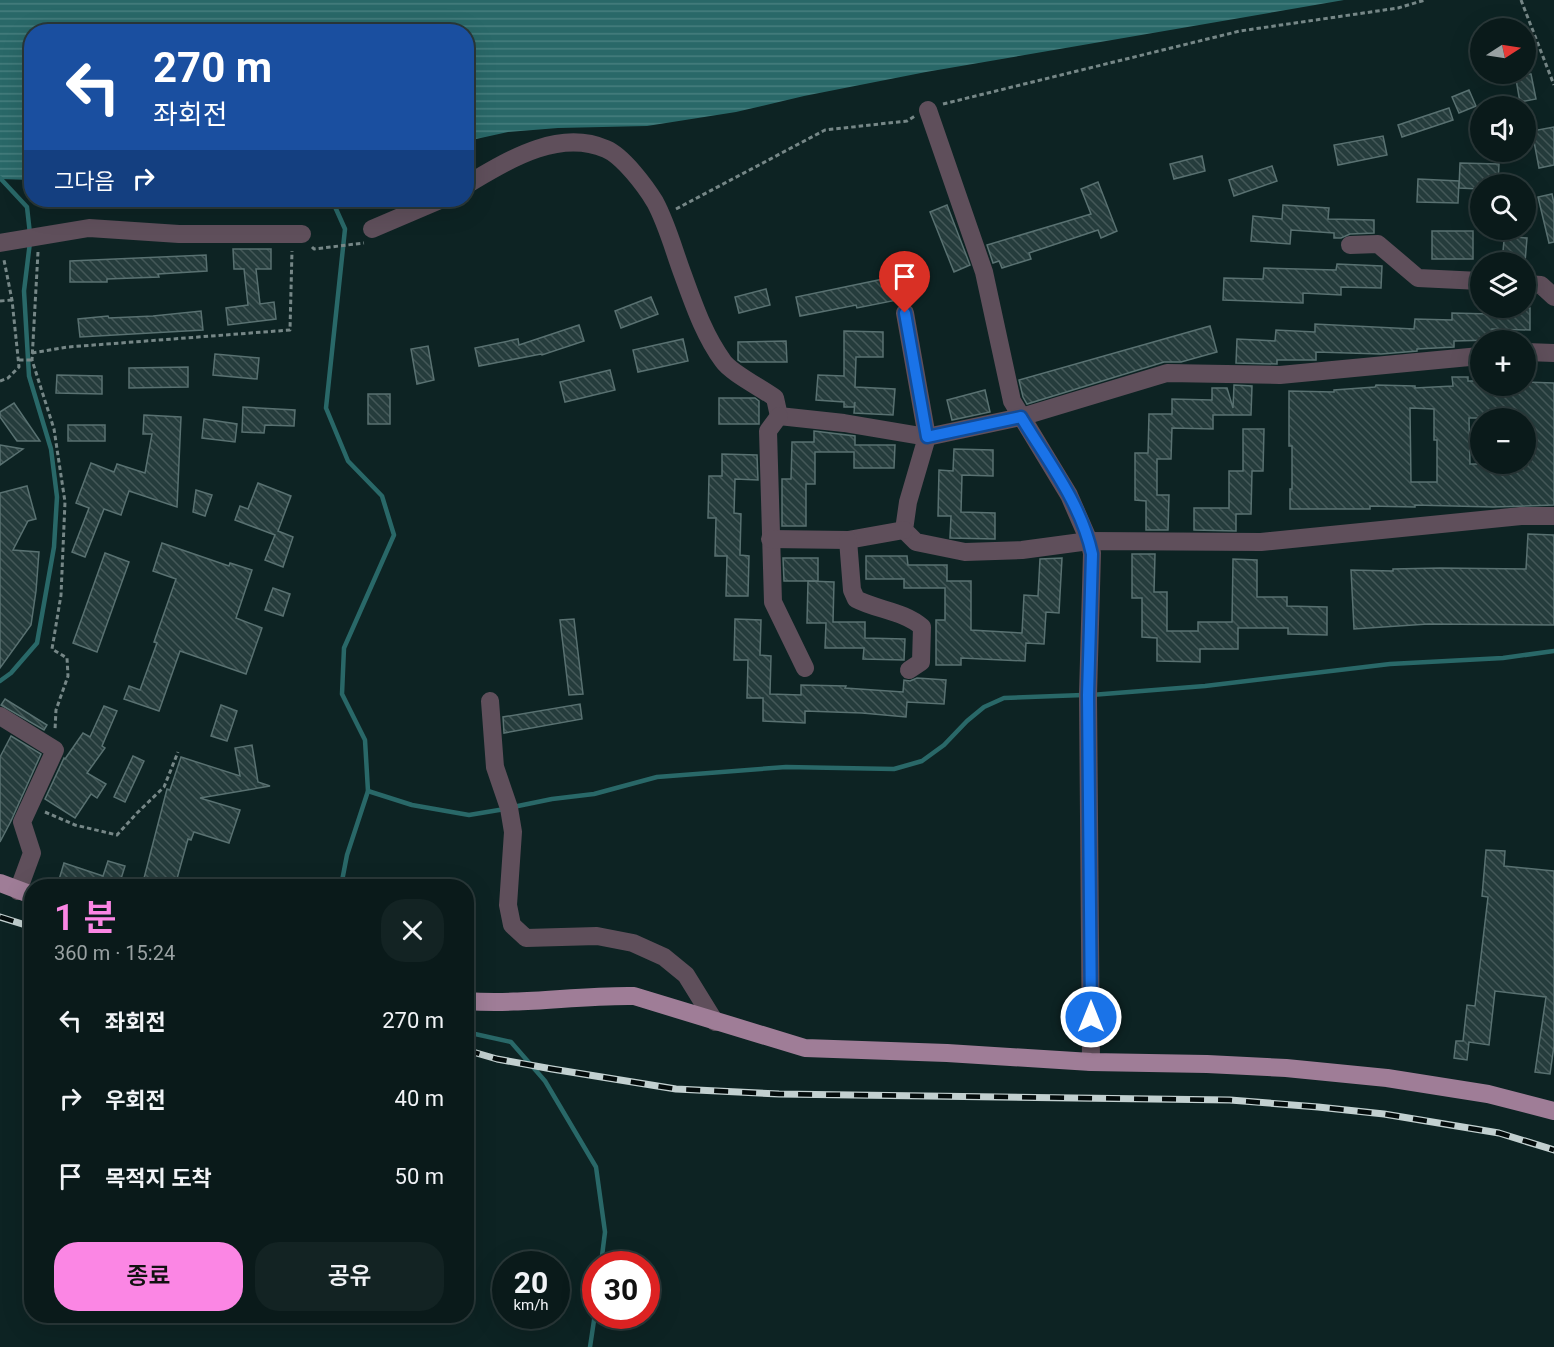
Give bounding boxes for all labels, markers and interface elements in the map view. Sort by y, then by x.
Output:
north arrow [1470,18,1536,84]
map controls [1470,18,1536,474]
text: 270 m [153,43,272,92]
icon: left [54,48,132,126]
button: sound [1470,96,1536,162]
text: 좌회전 [153,99,228,131]
icon: right [127,162,160,195]
text: 그다음 [54,169,115,194]
button: search [1470,174,1536,240]
pin [879,251,930,313]
button: layers [1470,252,1536,318]
icon: arrive [888,260,921,293]
button: + [1470,330,1536,396]
button: − [1470,408,1536,474]
text: 1 분 [54,897,117,939]
button: close [381,899,444,962]
text: 360 m · 15:24 [54,941,175,965]
position arrow [1059,985,1123,1049]
icon: left [54,1004,87,1037]
text: 270 m [382,1008,444,1033]
text: 좌회전 [105,1010,166,1035]
icon: right [54,1082,87,1115]
text: 40 m [395,1086,444,1111]
text: 우회전 [105,1088,166,1113]
icon: arrive [54,1160,87,1193]
text: 50 m [395,1164,444,1189]
text: 목적지 도착 [105,1166,212,1191]
button: 종료 [54,1242,243,1311]
button: 공유 [255,1242,444,1311]
speed limit sign: 30 [582,1251,660,1329]
text: 20 [514,1265,548,1300]
text: km/h [513,1296,549,1314]

